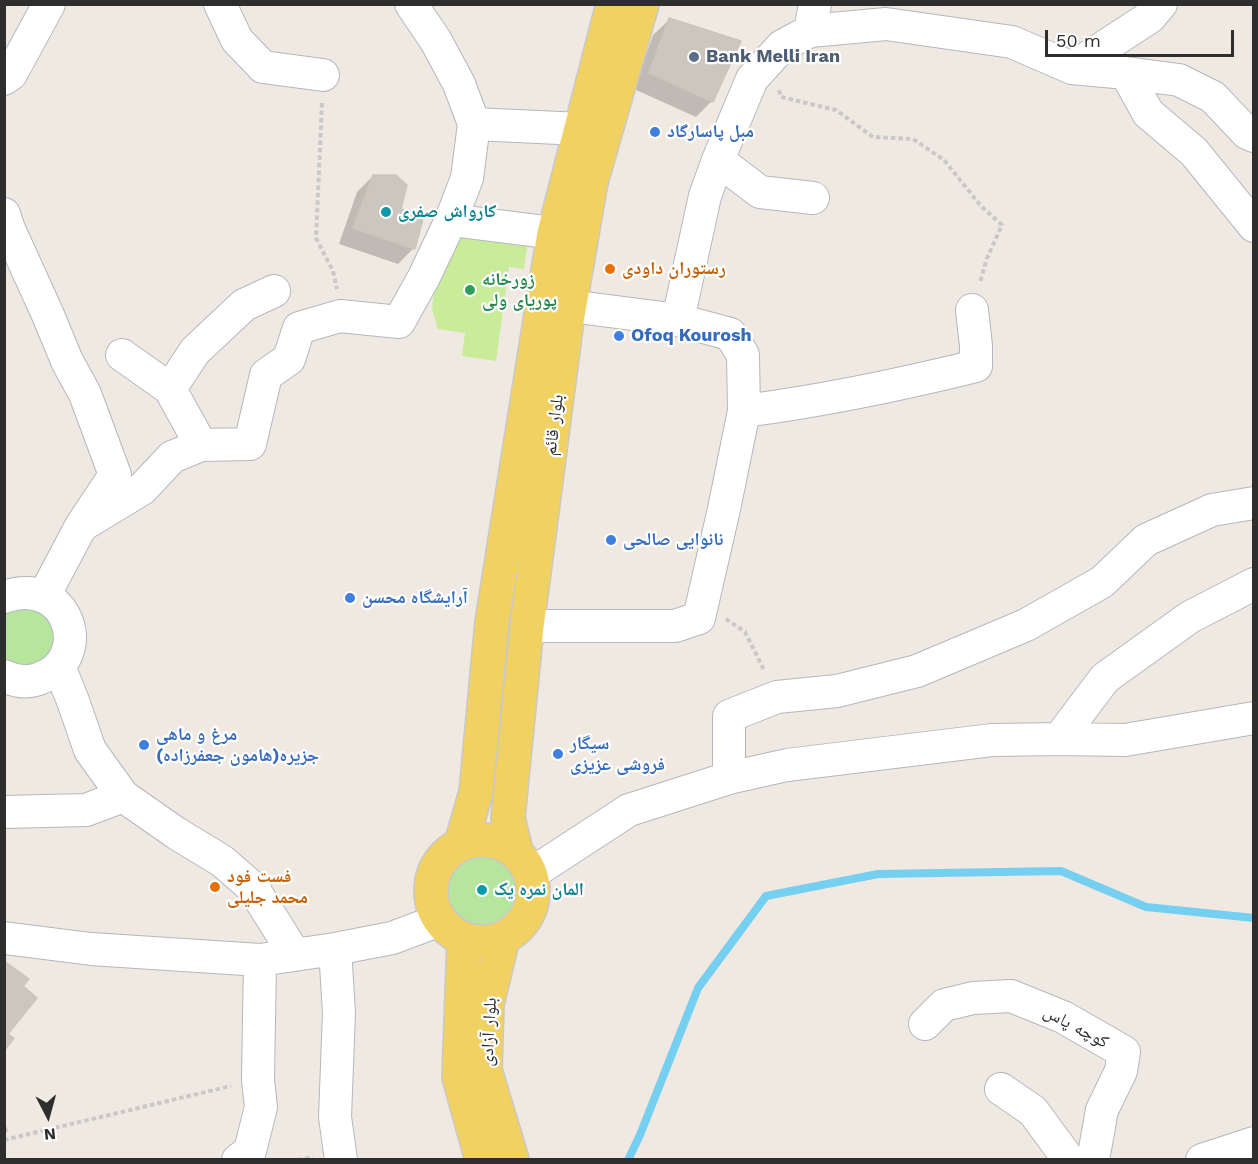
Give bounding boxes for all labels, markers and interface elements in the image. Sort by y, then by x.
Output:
scale bar [1048,18,1237,56]
text: 50 m [1056,30,1101,51]
place label: Bank Melli Iran [706,46,840,68]
marker: Bank Melli Iran [687,50,701,64]
place label: مبل پاسارگاد [667,121,754,143]
marker: مبل پاسارگاد [648,125,662,139]
place label: کارواش صفری [398,201,497,223]
marker: کارواش صفری [379,205,393,219]
place label: رستوران داودی [622,258,726,280]
marker: رستوران داودی [603,262,617,276]
place label: زورخانه پوریای ولی [482,269,557,312]
marker: زورخانه پوریای ولی [463,283,477,297]
place label: Ofoq Kourosh [631,325,752,347]
marker: Ofoq Kourosh [612,329,626,343]
street label: بلوار قائم [540,393,568,457]
place label: نانوایی صالحی [623,529,723,551]
marker: نانوایی صالحی [604,533,618,547]
place label: آرایشگاه محسن [362,587,468,609]
marker: آرایشگاه محسن [343,591,357,605]
place label: مرغ و ماهی جزیره(هامون جعفرزاده) [156,724,319,766]
place label: سیگار فروشی عزیزی [570,733,665,776]
marker: مرغ و ماهی جزیره(هامون جعفرزاده) [137,738,151,752]
marker: سیگار فروشی عزیزی [551,747,565,761]
place label: فست فود محمد جلیلی [227,866,308,908]
place label: المان نمره یک [494,879,584,901]
marker: فست فود محمد جلیلی [208,880,222,894]
marker: المان نمره یک [475,883,489,897]
street label: بلوار آزادی [476,997,502,1067]
street label: کوچه پاس [1040,1001,1112,1053]
north arrow [18,1086,78,1146]
text: N [43,1124,57,1144]

